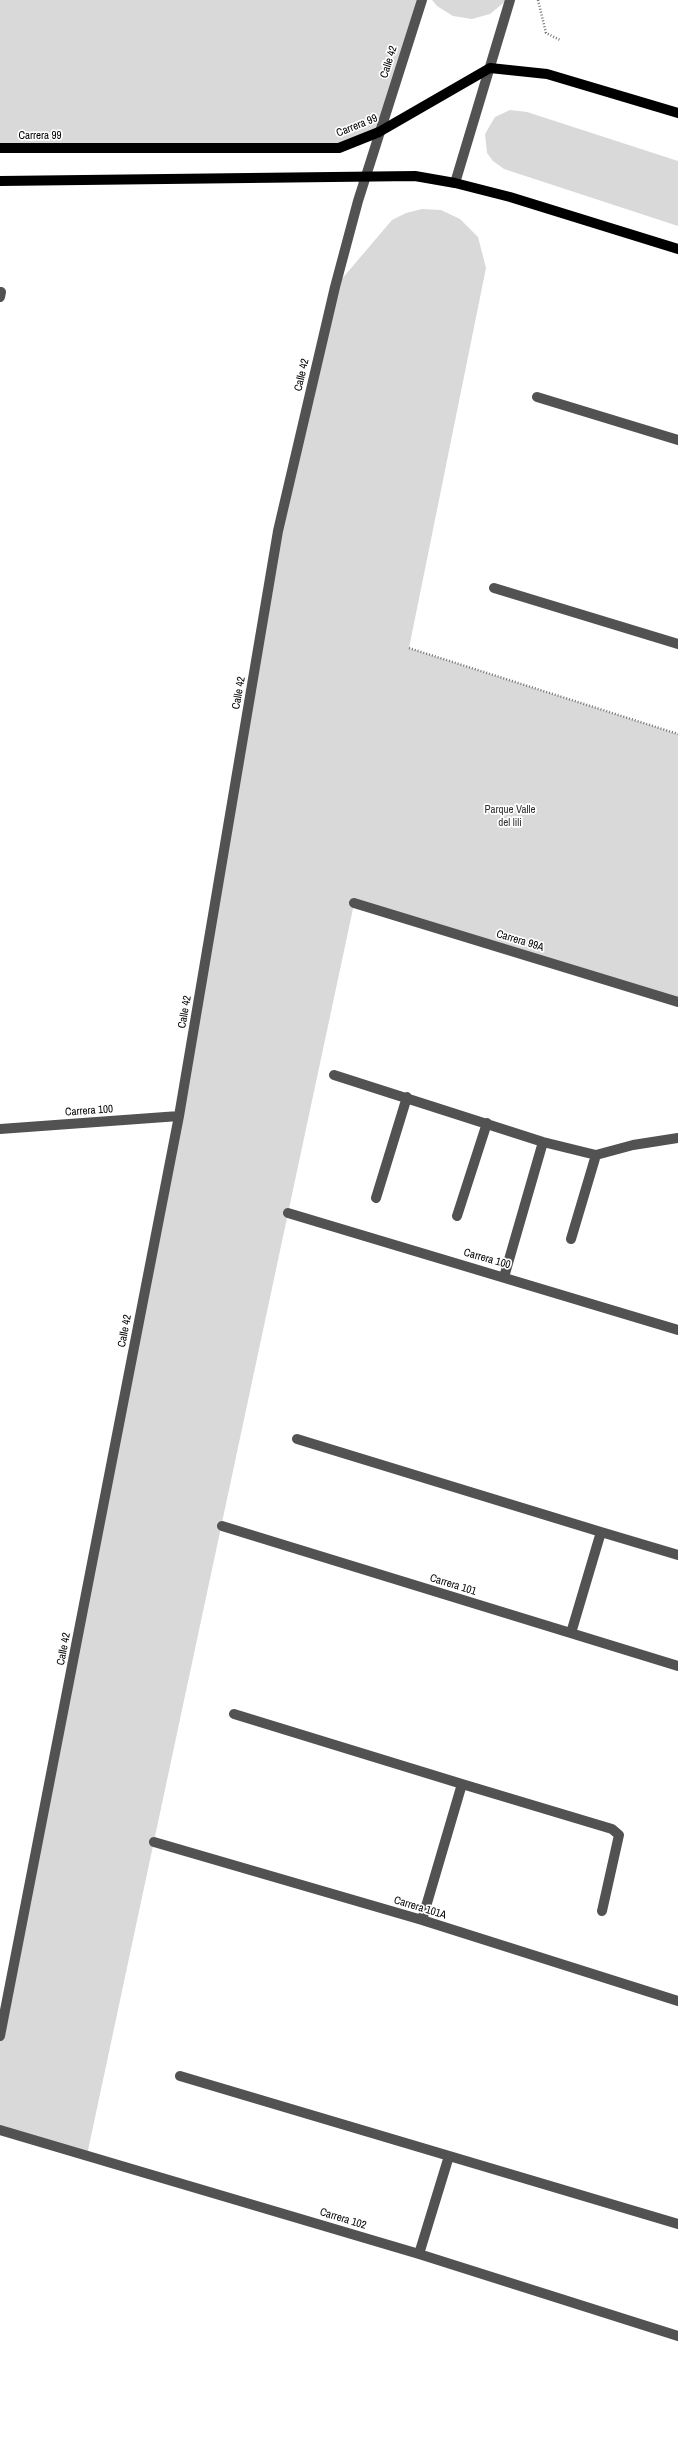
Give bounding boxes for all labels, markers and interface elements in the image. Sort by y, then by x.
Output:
street label: Calle 42 [378,44,400,80]
street label: Carrera 99 [335,112,379,140]
street label: Carrera 99 [18,129,62,143]
street label: Calle 42 [292,357,312,393]
street label: Calle 42 [230,676,248,710]
park label: Parque Valle del lili [485,803,535,829]
street label: Carrera 99A [495,928,545,954]
street label: Calle 42 [176,995,194,1029]
street label: Carrera 100 [65,1103,113,1119]
street label: Carrera 100 [462,1246,512,1272]
street label: Calle 42 [115,1314,135,1348]
street label: Carrera 101 [428,1572,478,1598]
street label: Calle 42 [54,1632,74,1666]
street label: Carrera 101A [392,1894,448,1922]
street label: Carrera 102 [318,2206,368,2232]

